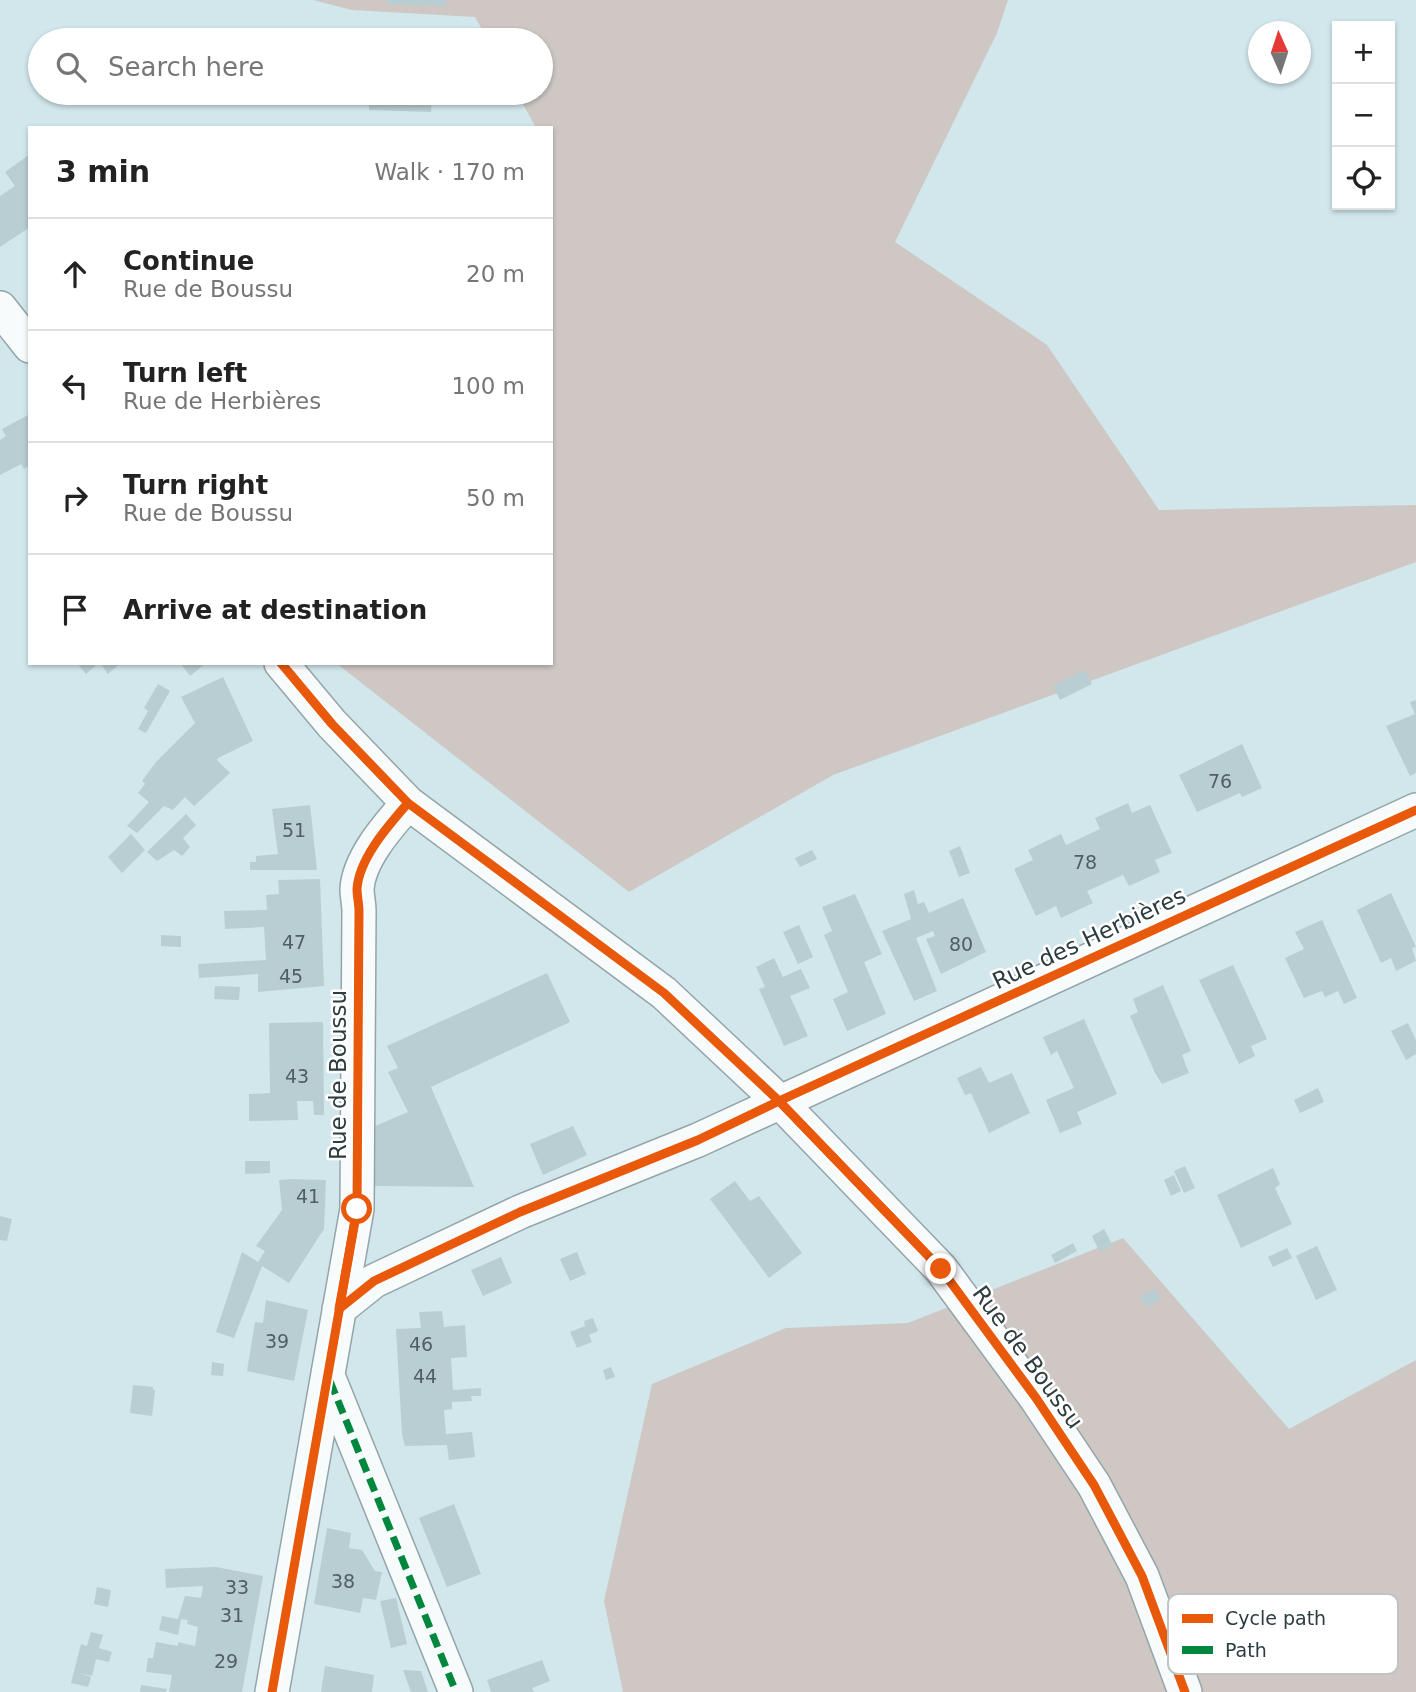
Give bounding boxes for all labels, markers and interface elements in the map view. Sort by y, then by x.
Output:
north arrow [1248,21,1311,84]
map controls [1332,21,1395,210]
button: + [1332,21,1395,84]
search box [28,28,553,105]
icon: search [52,48,90,86]
text: Search here [108,52,264,82]
button: − [1332,84,1395,147]
button: locate [1332,147,1395,210]
text: 3 min [56,154,150,189]
text: Walk · 170 m [374,159,525,185]
text: Continue [123,246,254,276]
icon: ahead [56,255,94,293]
text: 20 m [466,261,525,287]
text: Rue de Boussu [123,276,293,302]
text: Turn left [123,358,247,388]
icon: left [56,367,94,405]
text: 100 m [451,373,525,399]
text: Rue de Herbières [123,388,321,414]
text: Turn right [123,470,268,500]
icon: right [56,479,94,517]
text: 50 m [466,485,525,511]
text: Rue de Boussu [123,500,293,526]
icon: arrive [56,591,94,629]
text: Arrive at destination [123,595,427,625]
house number: 76 [1208,770,1232,792]
house number: 51 [282,819,306,841]
house number: 78 [1073,851,1097,873]
street label: Rue des Herbières [988,882,1190,994]
house number: 47 [282,931,306,953]
house number: 80 [949,933,973,955]
house number: 45 [279,965,303,987]
street label: Rue de Boussu [325,990,351,1160]
house number: 43 [285,1065,309,1087]
house number: 41 [296,1185,320,1207]
route start [341,1193,372,1224]
route end [925,1253,956,1284]
street label: Rue de Boussu [968,1281,1088,1433]
house number: 39 [265,1330,289,1352]
house number: 46 [409,1333,433,1355]
house number: 44 [413,1365,437,1387]
house number: 38 [331,1570,355,1592]
house number: 33 [225,1576,249,1598]
legend [1168,1594,1398,1674]
house number: 31 [220,1604,244,1626]
text: Cycle path [1225,1607,1326,1629]
text: Path [1225,1639,1267,1661]
house number: 29 [214,1650,238,1672]

